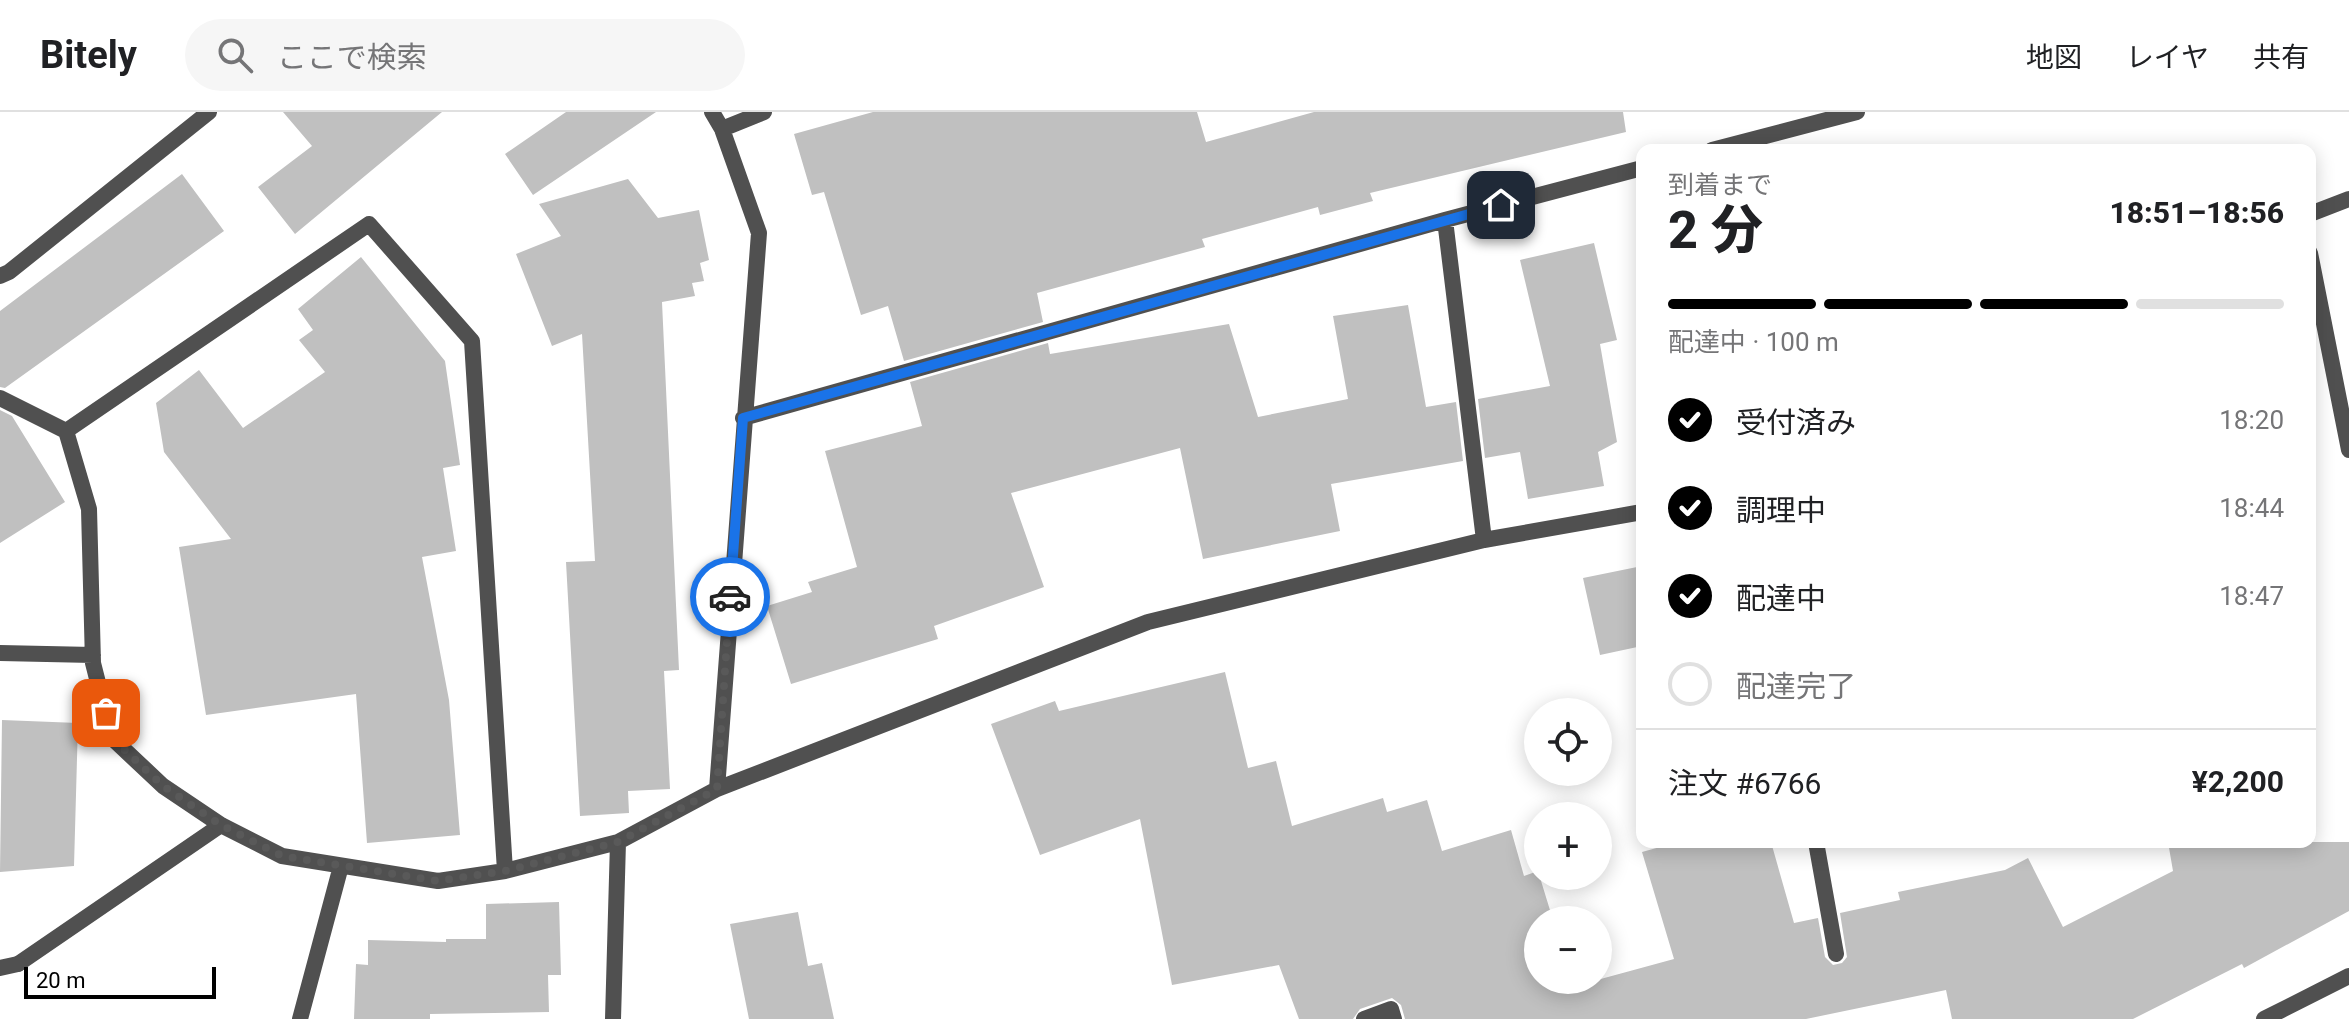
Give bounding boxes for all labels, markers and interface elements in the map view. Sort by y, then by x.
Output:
search box [185,19,745,91]
text: Bitely [40,33,137,77]
icon: search [213,33,257,77]
text: ここで検索 [277,40,427,75]
text: 地図 [2026,41,2082,74]
text: レイヤ [2126,41,2209,74]
text: 共有 [2253,41,2309,74]
text: 到着まで [1668,170,1772,200]
pin [1467,171,1535,239]
icon: home [1479,183,1523,227]
text: 18:51–18:56 [2109,195,2284,230]
text: 2 分 [1668,200,1763,261]
text: 配達中 · 100 m [1668,327,1839,357]
icon: check [1668,398,1712,442]
text: 受付済み [1736,405,1856,440]
text: 18:20 [2219,405,2284,435]
icon: check [1668,486,1712,530]
text: 調理中 [1736,493,1826,528]
text: 18:44 [2219,493,2284,523]
courier [690,557,770,637]
icon: check [1668,574,1712,618]
icon: car [708,575,752,619]
text: 配達中 [1736,581,1826,616]
text: 18:47 [2219,581,2284,611]
text: 配達完了 [1736,669,1856,704]
pin [72,679,140,747]
icon: bag [84,691,128,735]
map controls [1524,698,1612,994]
button: locate [1524,698,1612,786]
text: ¥2,200 [2192,764,2284,799]
text: 注文 #6766 [1668,766,1821,801]
button: + [1524,802,1612,890]
button: − [1524,906,1612,994]
scale bar [24,963,216,999]
text: 20 m [36,968,85,993]

